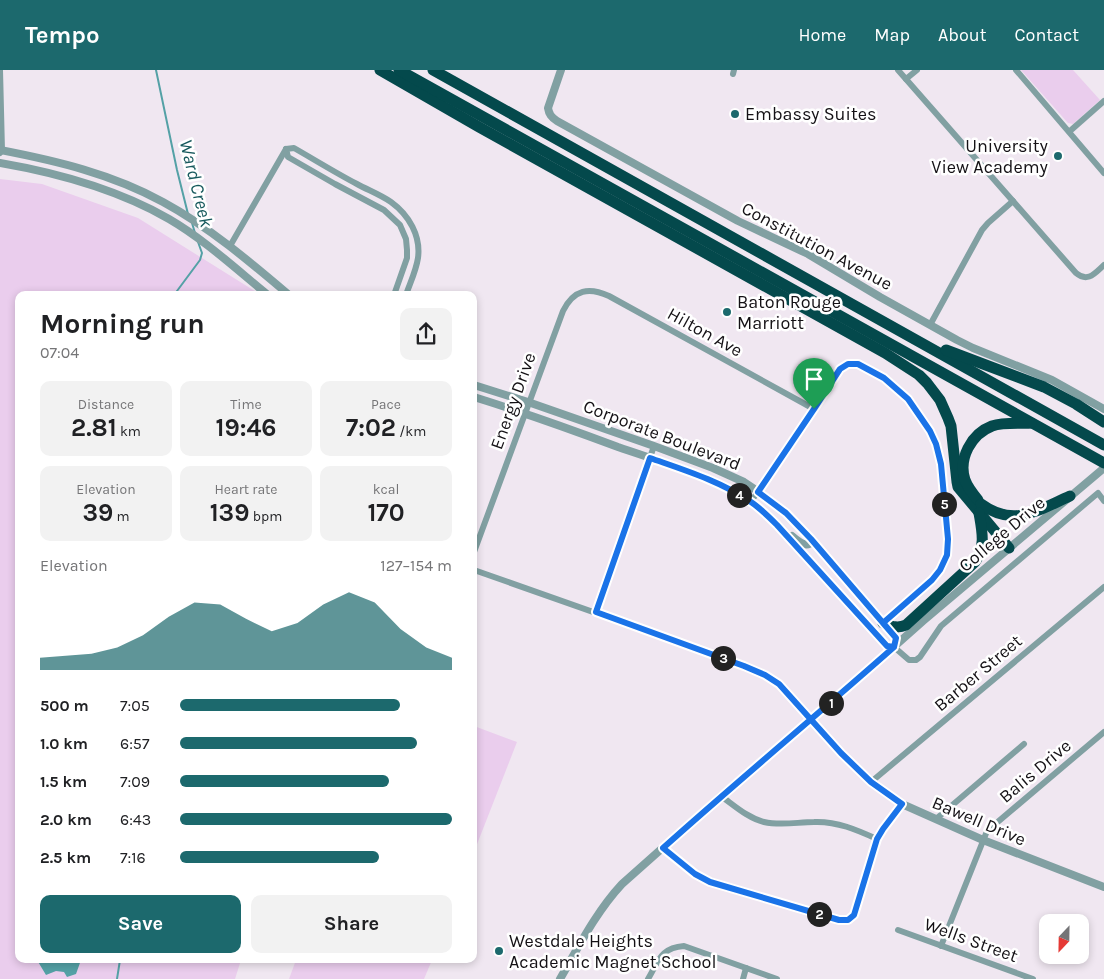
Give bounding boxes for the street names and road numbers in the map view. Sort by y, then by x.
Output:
street label: Constitution Avenue [738,197,896,295]
street label: Hilton Ave [664,302,746,362]
street label: Energy Drive [485,350,541,452]
street label: Corporate Boulevard [580,395,744,475]
street label: College Drive [954,492,1050,576]
street label: Barber Street [930,630,1026,716]
street label: Balis Drive [994,735,1076,807]
street label: Bawell Drive [929,791,1029,851]
street label: Wells Street [921,913,1021,967]

